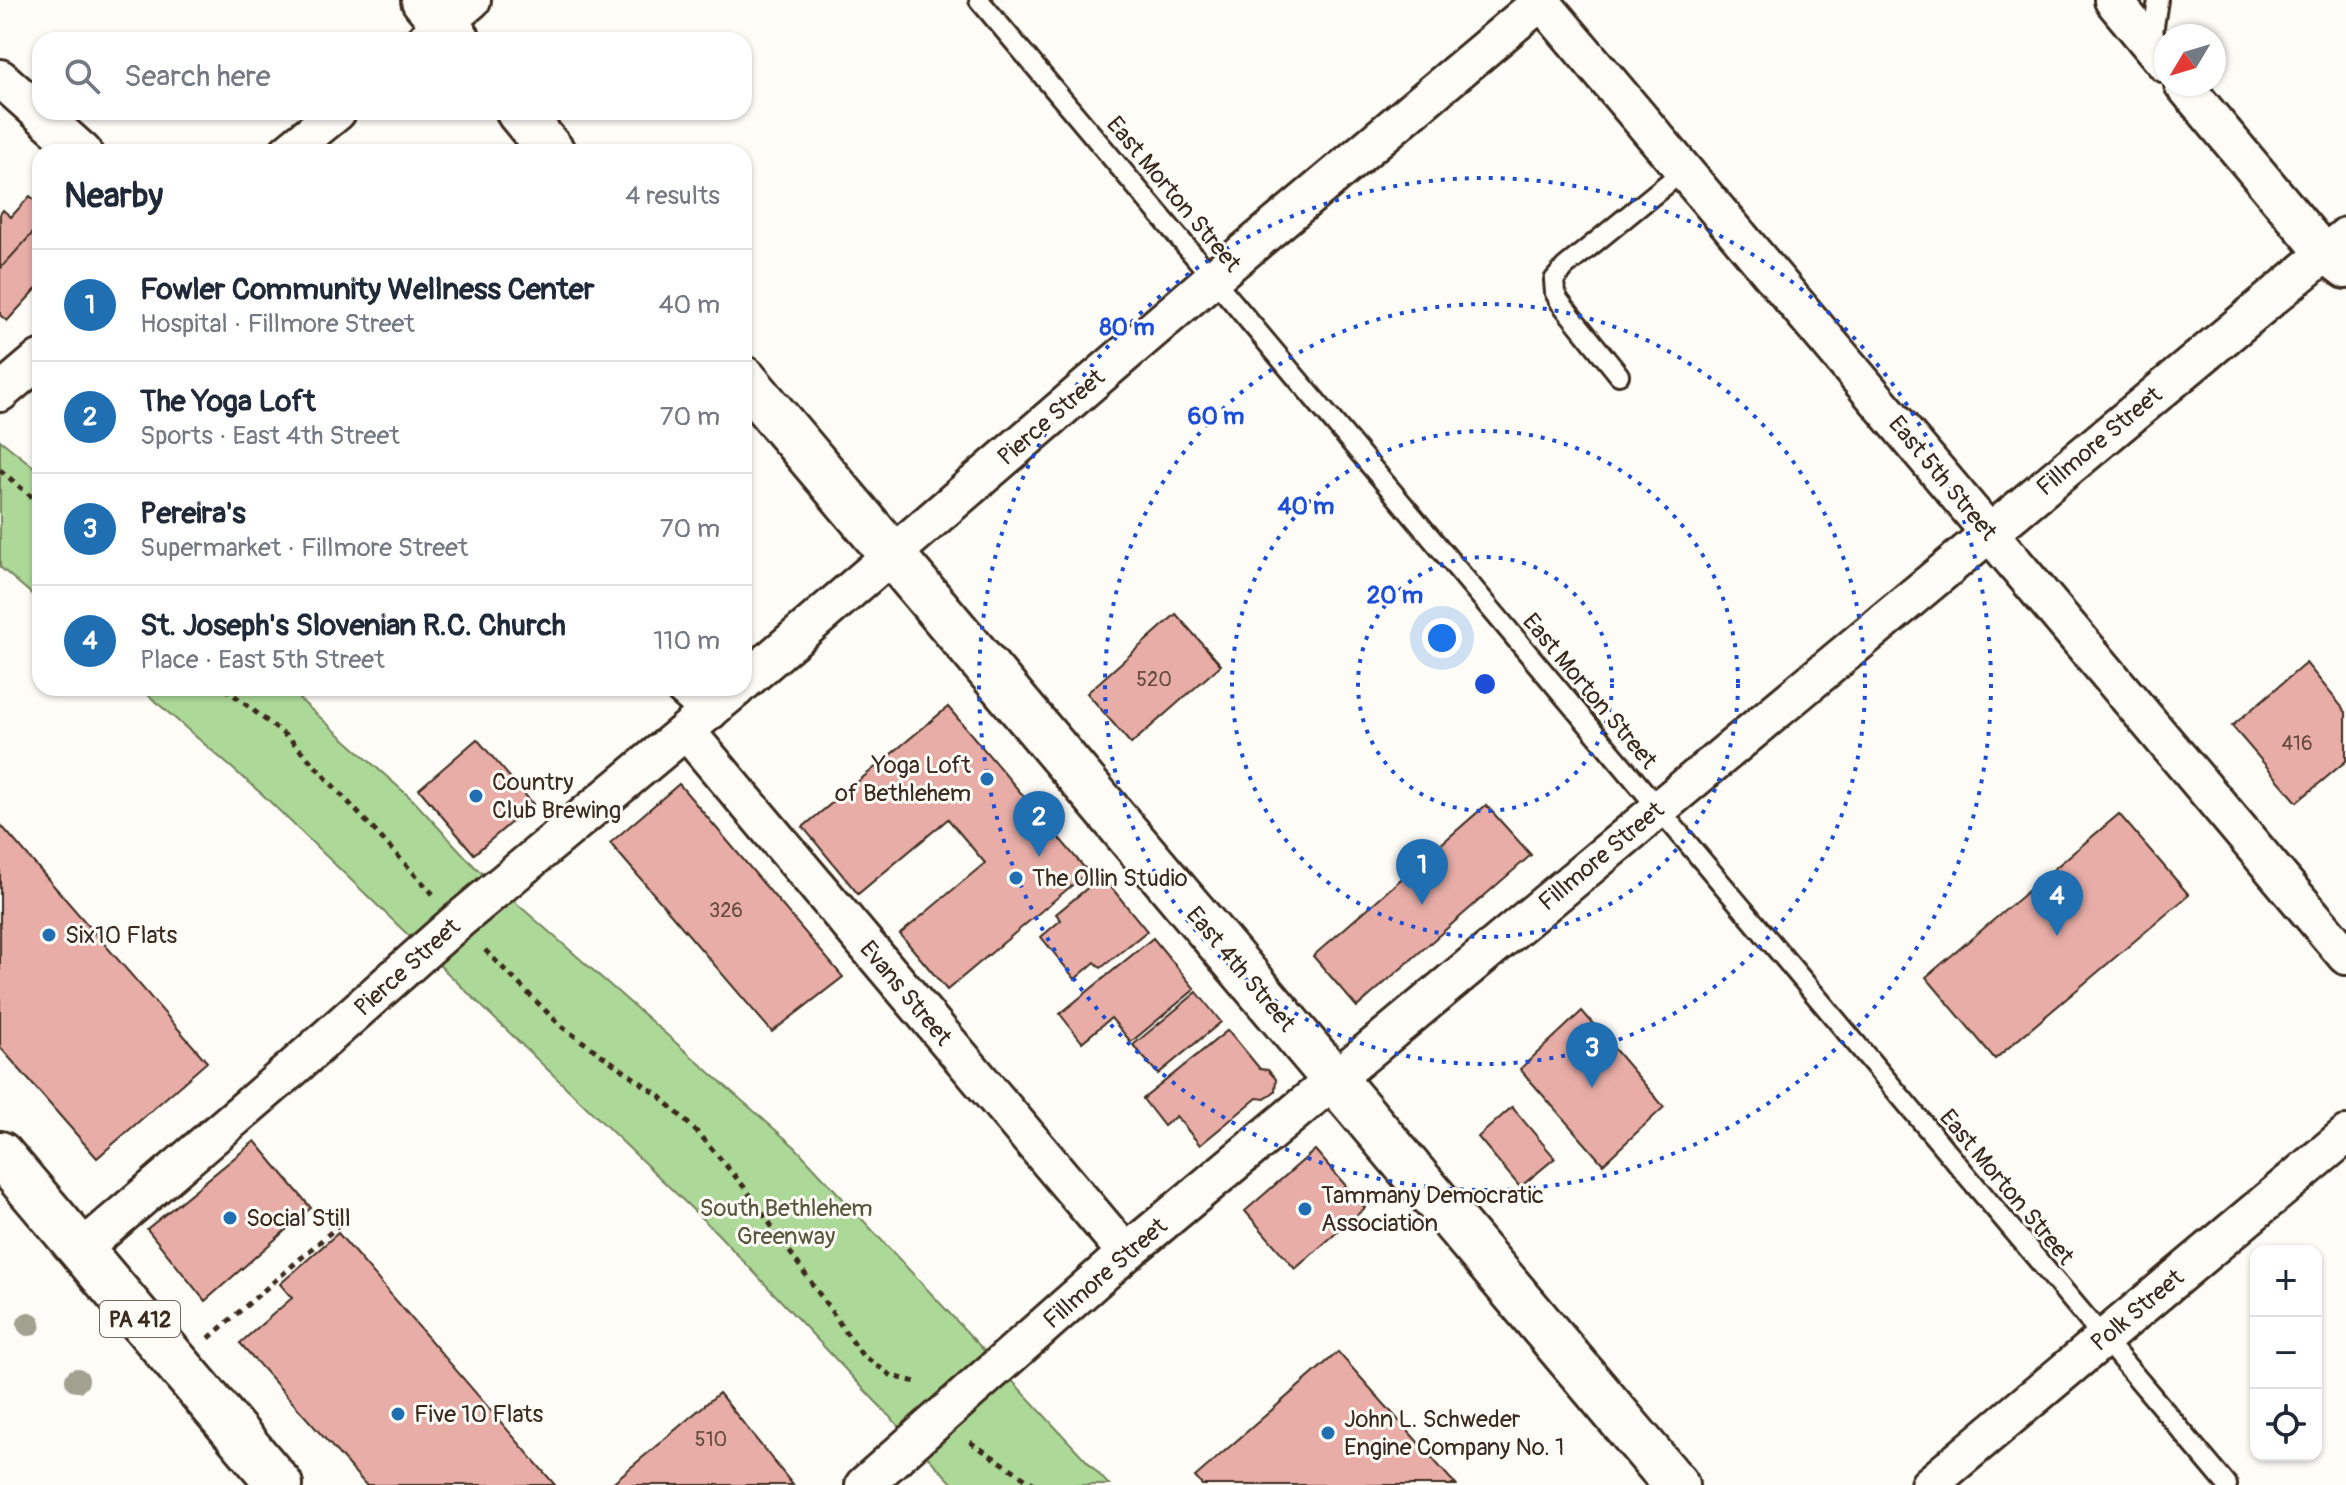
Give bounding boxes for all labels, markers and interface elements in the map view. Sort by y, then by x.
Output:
north arrow [2154,24,2226,96]
search box [32,32,752,120]
icon: search [60,54,104,98]
text: Search here [124,58,271,95]
street label: East Morton Street [1100,111,1247,278]
text: Nearby [64,175,163,218]
text: 4 results [625,180,720,212]
text: Fowler Community Wellness Center [140,271,594,308]
text: 1 [85,289,95,321]
text: 40 m [658,289,720,321]
text: Hospital · Fillmore Street [140,308,415,340]
text: 80 m [1099,313,1155,342]
street label: Pierce Street [992,363,1111,472]
street label: Fillmore Street [2031,380,2168,502]
text: The Yoga Loft [140,383,316,420]
text: 2 [83,401,97,433]
text: 70 m [660,401,720,433]
text: 60 m [1188,402,1244,431]
street label: East 5th Street [1882,410,2003,547]
text: Sports · East 4th Street [140,420,400,452]
text: 40 m [1278,492,1334,521]
text: Pereira's [140,495,246,532]
text: 3 [83,513,97,545]
text: 70 m [660,513,720,545]
text: Supermarket · Fillmore Street [140,532,468,564]
text: 20 m [1367,581,1423,610]
text: St. Joseph's Slovenian R.C. Church [140,607,566,644]
street label: East Morton Street [1516,608,1663,775]
your location [1422,618,1462,658]
text: 4 [82,625,98,657]
text: 110 m [653,625,720,657]
text: Place · East 5th Street [140,644,385,676]
house number: 520 [1136,667,1172,692]
centre of rings [1471,670,1499,698]
house number: 416 [2281,731,2313,756]
place label: Yoga Loft of Bethlehem [835,751,971,808]
place label: Country Club Brewing [492,768,621,825]
marker: Yoga Loft of Bethlehem [978,770,996,788]
marker: Country Club Brewing [467,787,485,805]
pin: 2 [1013,791,1065,857]
street label: Fillmore Street [1533,795,1670,917]
pin: 1 [1396,839,1448,905]
place label: The Ollin Studio [1032,864,1188,893]
marker: The Ollin Studio [1007,869,1025,887]
pin: 4 [2031,870,2083,936]
house number: 326 [709,898,743,923]
street label: East 4th Street [1180,901,1302,1038]
street label: Pierce Street [348,912,466,1022]
place label: Six10 Flats [65,921,178,950]
marker: Six10 Flats [40,926,58,944]
street label: Evans Street [853,935,958,1052]
pin: 3 [1566,1022,1618,1088]
street label: East Morton Street [1933,1104,2080,1271]
place label: Tammany Democratic Association [1321,1181,1544,1238]
park label: South Bethlehem Greenway [699,1194,873,1251]
marker: Tammany Democratic Association [1296,1200,1314,1218]
place label: Social Still [246,1204,351,1233]
marker: Social Still [221,1209,239,1227]
street label: Fillmore Street [1037,1212,1173,1335]
map controls [2250,1245,2322,1461]
button: + [2250,1245,2322,1317]
street label: Polk Street [2085,1263,2190,1358]
road number: PA 412 [100,1301,180,1337]
button: − [2250,1317,2322,1389]
button: locate [2250,1389,2322,1461]
place label: Five 10 Flats [414,1400,544,1429]
marker: Five 10 Flats [389,1405,407,1423]
place label: John L. Schweder Engine Company No. 1 [1344,1405,1564,1462]
marker: John L. Schweder Engine Company No. 1 [1319,1424,1337,1442]
house number: 510 [695,1427,727,1452]

